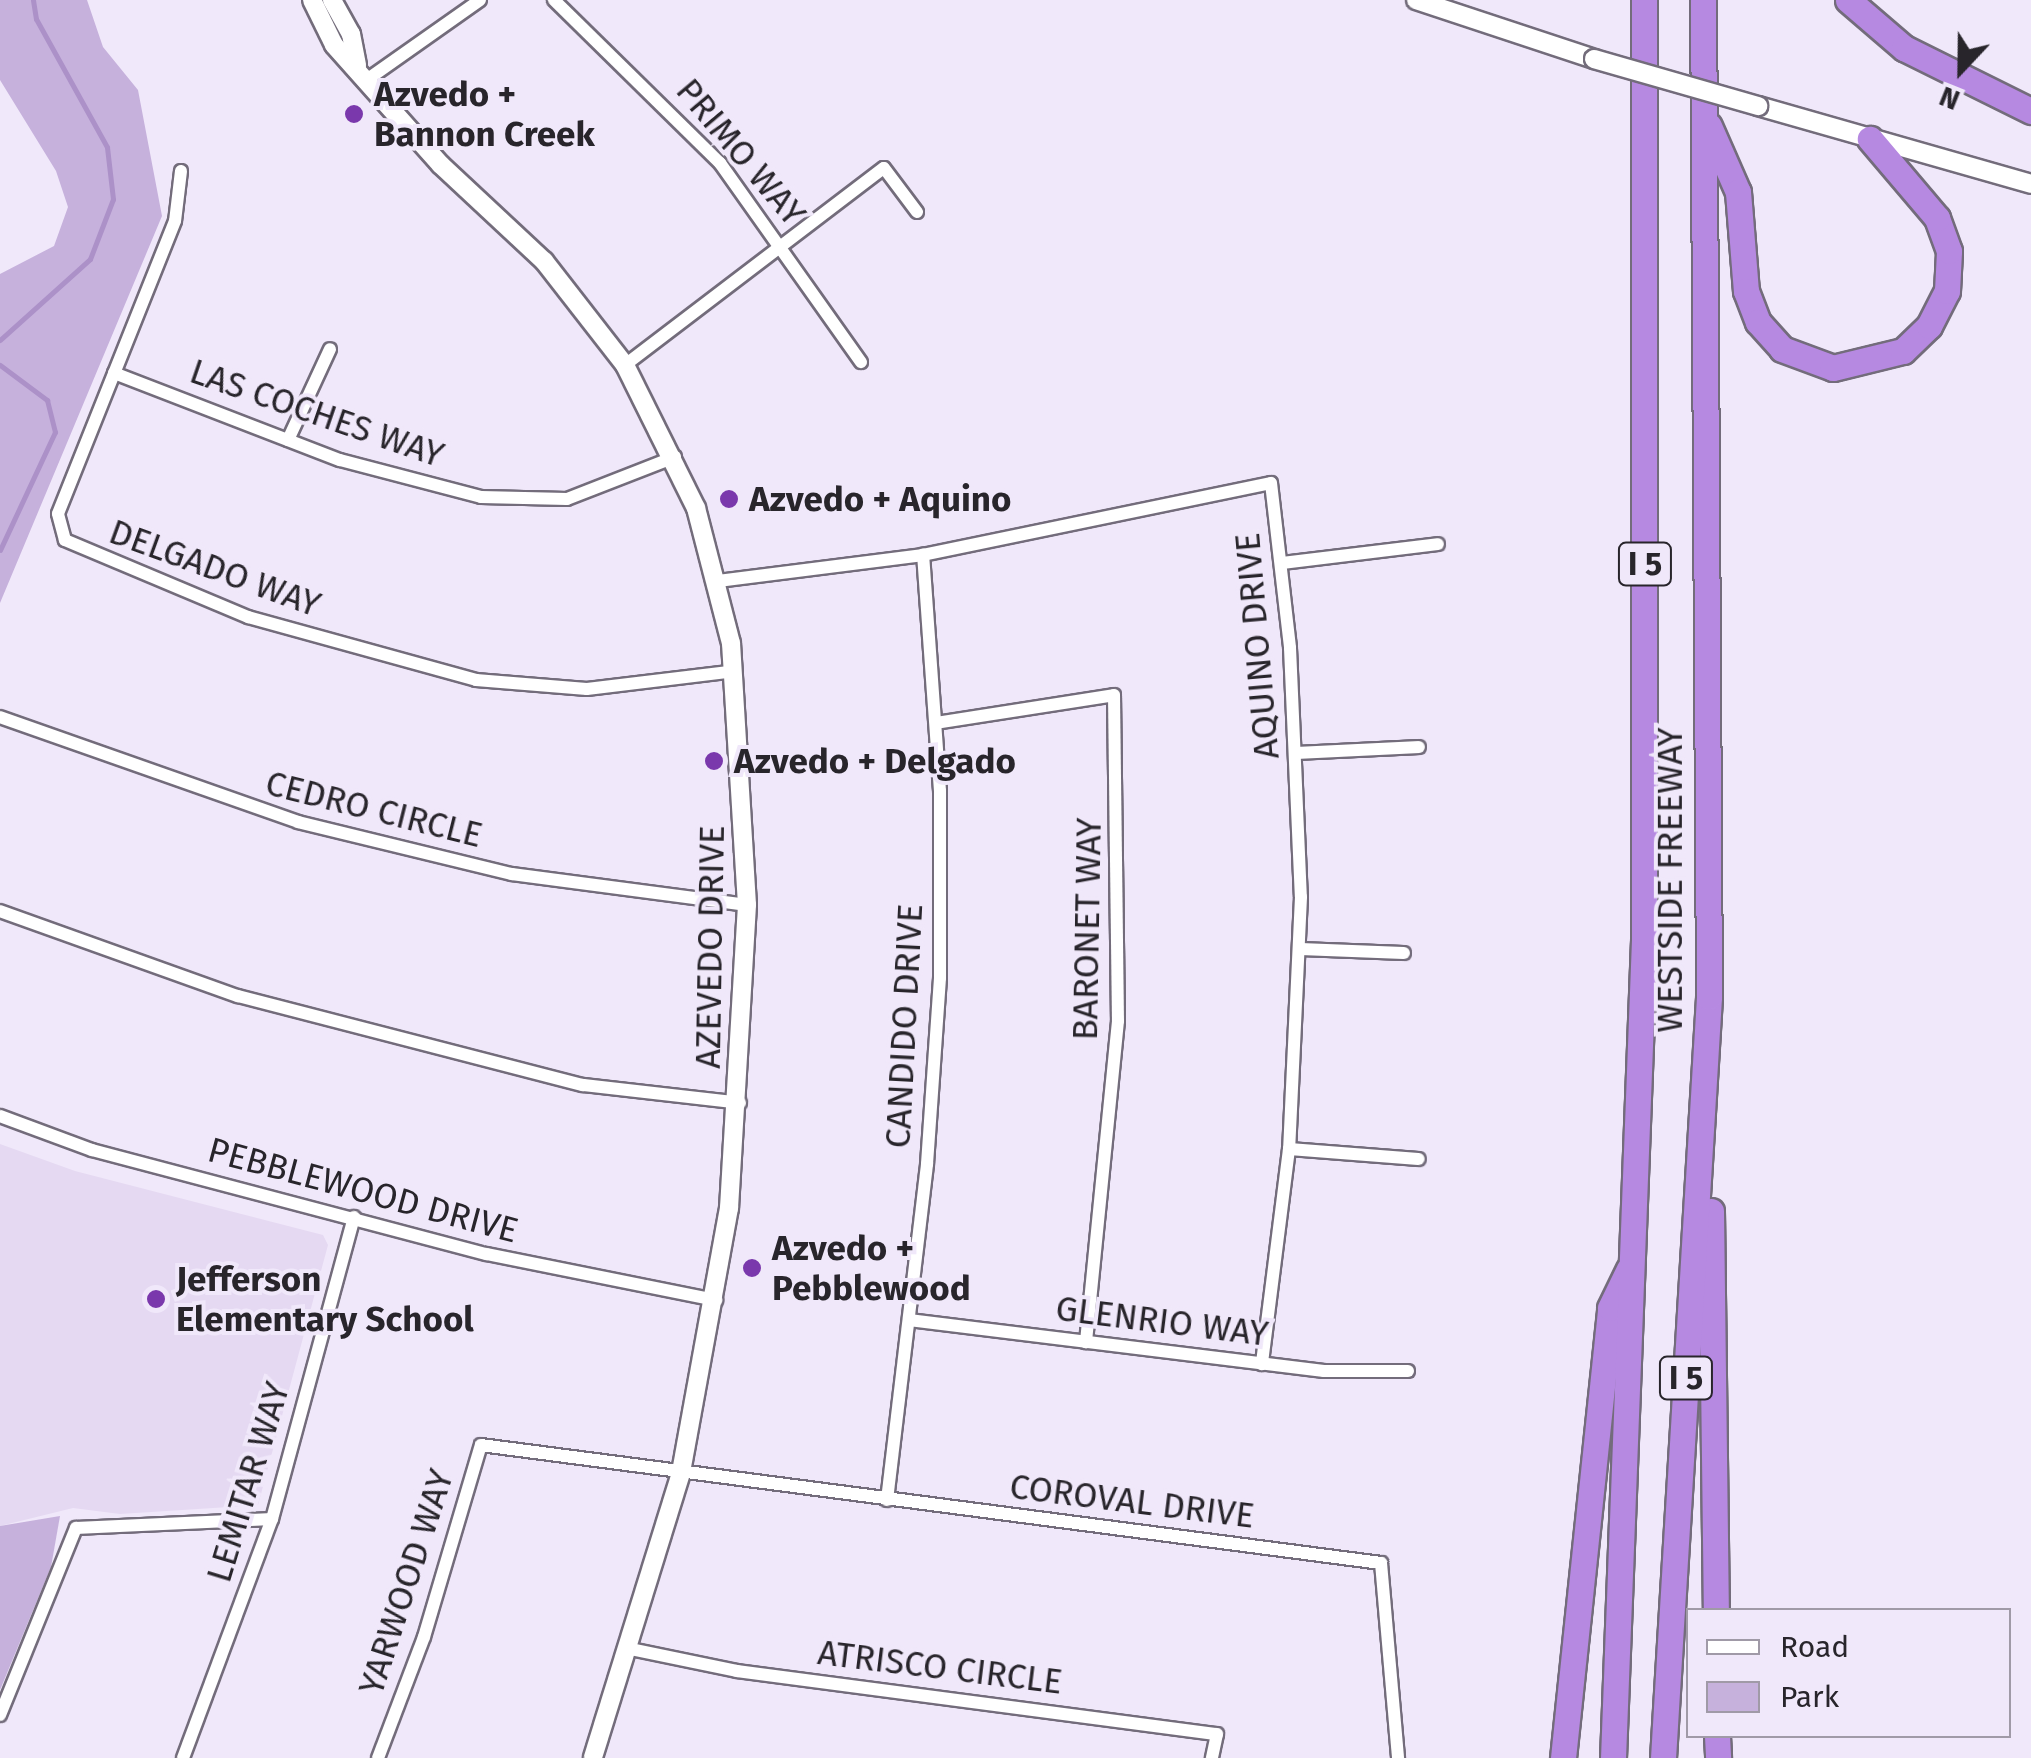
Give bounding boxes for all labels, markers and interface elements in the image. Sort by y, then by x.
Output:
north arrow [1911,20,2011,120]
street label: PRIMO WAY [667,70,815,234]
place label: Azvedo + Bannon Creek [374,73,595,155]
text: N [1935,80,1964,117]
marker: Azvedo + Bannon Creek [343,103,365,125]
street label: LAS COCHES WAY [185,350,449,476]
place label: Azvedo + Aquino [749,478,1011,520]
marker: Azvedo + Aquino [718,488,740,510]
street label: DELGADO WAY [104,510,326,626]
street label: AQUINO DRIVE [1226,531,1288,761]
road number: I 5 [1618,537,1672,591]
street label: WESTSIDE FREEWAY [1649,727,1691,1033]
place label: Azvedo + Delgado [734,740,1016,782]
marker: Azvedo + Delgado [703,750,725,772]
street label: CEDRO CIRCLE [261,762,487,856]
street label: BARONET WAY [1064,817,1110,1041]
street label: AZEVEDO DRIVE [687,825,733,1069]
street label: CANDIDO DRIVE [877,903,931,1149]
street label: PEBBLEWOOD DRIVE [203,1128,523,1252]
place label: Azvedo + Pebblewood [772,1227,971,1309]
marker: Azvedo + Pebblewood [741,1257,763,1279]
place label: Jefferson Elementary School [176,1258,474,1340]
street label: GLENRIO WAY [1053,1287,1271,1355]
marker: Jefferson Elementary School [145,1288,167,1310]
road number: I 5 [1658,1351,1714,1405]
street label: LEMITAR WAY [198,1377,298,1587]
street label: YARWOOD WAY [350,1464,462,1700]
street label: COROVAL DRIVE [1007,1465,1257,1537]
legend [1686,1608,2011,1738]
text: Road [1780,1629,1849,1665]
street label: ATRISCO CIRCLE [815,1631,1065,1703]
text: Park [1780,1679,1839,1715]

